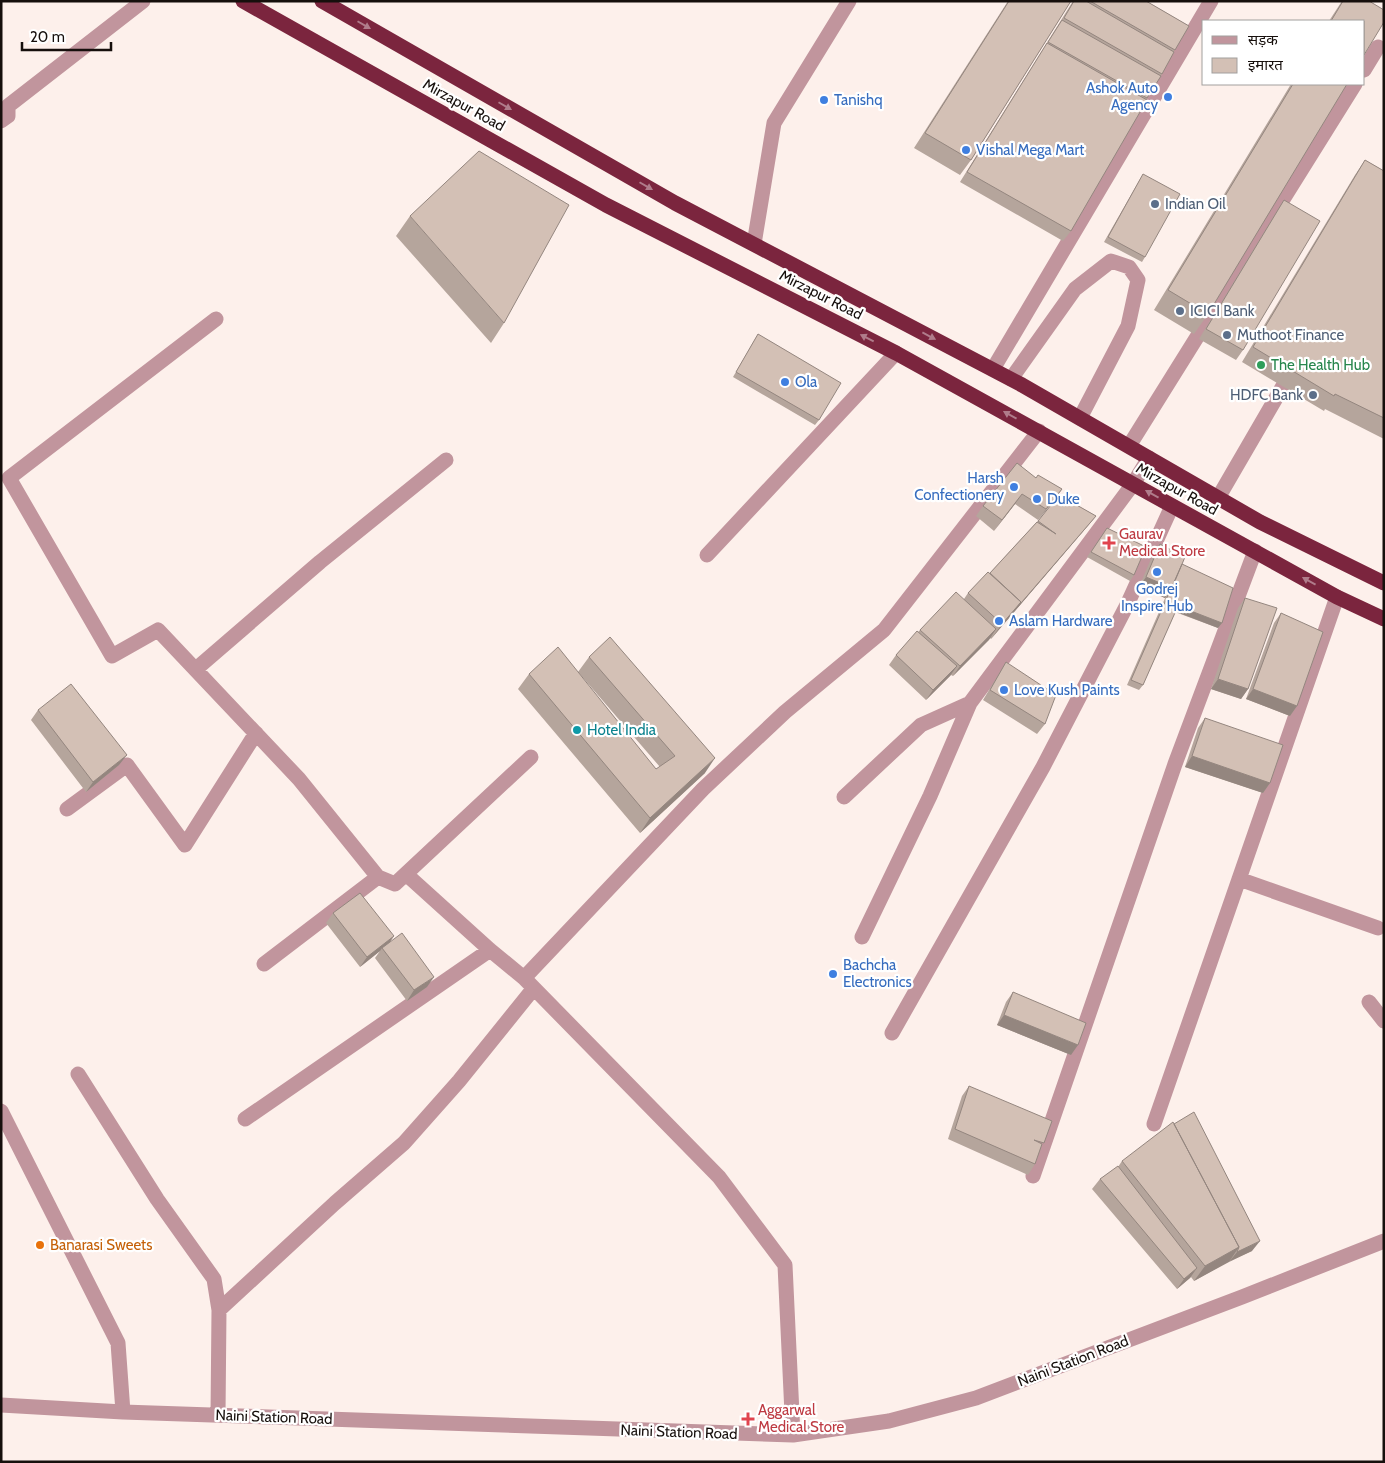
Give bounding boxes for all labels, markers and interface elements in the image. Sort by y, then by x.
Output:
scale bar [22,20,111,52]
legend [1202,20,1365,85]
one-way arrow [357,21,371,30]
text: 20 m [30,28,65,46]
text: सड़क [1248,31,1278,49]
text: इमारत [1248,56,1283,74]
street label: Mirzapur Road [420,75,508,135]
place label: Ashok Auto Agency [1086,79,1158,114]
place label: Tanishq [834,91,883,109]
marker: Ashok Auto Agency [1162,91,1174,103]
marker: Tanishq [818,94,830,106]
one-way arrow [498,102,513,110]
place label: Vishal Mega Mart [976,141,1084,159]
marker: Vishal Mega Mart [960,144,972,156]
one-way arrow [640,182,653,191]
place label: Indian Oil [1165,195,1226,213]
marker: Indian Oil [1149,198,1161,210]
street label: Mirzapur Road [776,266,866,324]
place label: ICICI Bank [1190,302,1255,320]
marker: ICICI Bank [1174,305,1186,317]
place label: Muthoot Finance [1237,326,1344,344]
marker: Muthoot Finance [1221,329,1233,341]
one-way arrow [922,332,936,340]
one-way arrow [860,334,874,342]
place label: The Health Hub [1271,356,1370,374]
marker: The Health Hub [1255,359,1267,371]
place label: Ola [795,373,818,391]
marker: Ola [779,376,791,388]
place label: HDFC Bank [1230,386,1303,404]
marker: HDFC Bank [1307,389,1319,401]
one-way arrow [1002,411,1017,419]
street label: Mirzapur Road [1133,459,1221,519]
place label: Harsh Confectionery [914,469,1004,504]
marker: Harsh Confectionery [1008,481,1020,493]
place label: Duke [1047,490,1080,508]
one-way arrow [1144,490,1159,498]
marker: Duke [1031,493,1043,505]
place label: Gaurav Medical Store [1119,525,1205,560]
marker: Gaurav Medical Store [1103,537,1115,549]
marker: Godrej Inspire Hub [1151,566,1163,578]
one-way arrow [1303,577,1316,586]
place label: Godrej Inspire Hub [1121,580,1193,615]
place label: Aslam Hardware [1009,612,1113,630]
marker: Aslam Hardware [993,615,1005,627]
place label: Love Kush Paints [1014,681,1120,699]
marker: Love Kush Paints [998,684,1010,696]
place label: Hotel India [587,721,657,739]
marker: Hotel India [571,724,583,736]
place label: Bachcha Electronics [843,956,912,991]
marker: Bachcha Electronics [827,968,839,980]
place label: Banarasi Sweets [50,1236,152,1254]
marker: Banarasi Sweets [34,1239,46,1251]
street label: Naini Station Road [1015,1332,1131,1390]
place label: Aggarwal Medical Store [758,1401,844,1436]
street label: Naini Station Road [215,1406,333,1428]
marker: Aggarwal Medical Store [742,1413,754,1425]
street label: Naini Station Road [620,1421,738,1443]

